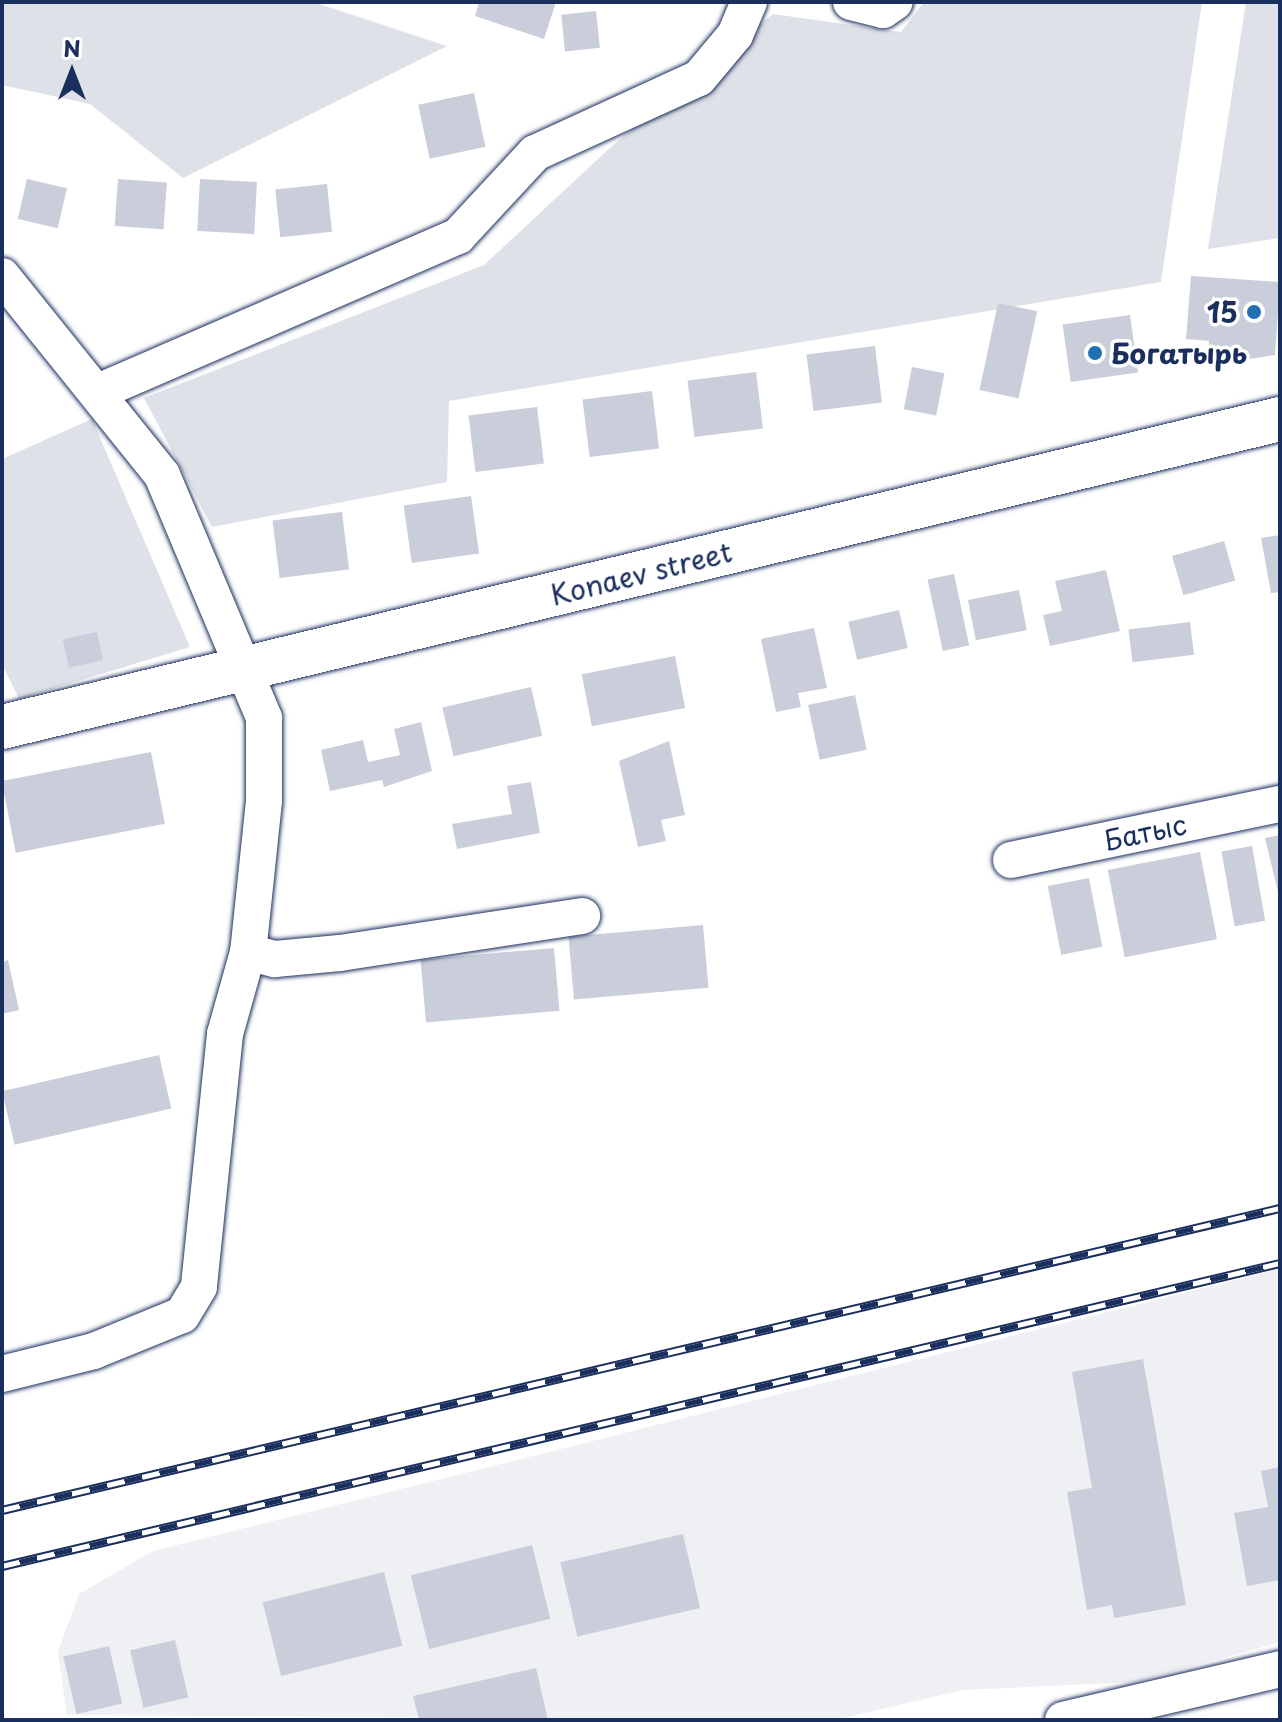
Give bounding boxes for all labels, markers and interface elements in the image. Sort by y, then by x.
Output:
text: N [63,31,81,64]
north arrow [32,32,112,112]
place label: 15 [1207,295,1238,329]
marker: 15 [1245,303,1263,321]
place label: Богатырь [1111,336,1247,370]
marker: Богатырь [1086,344,1104,362]
street label: Konaev street [546,534,736,612]
street label: Батыс [1100,807,1190,857]

